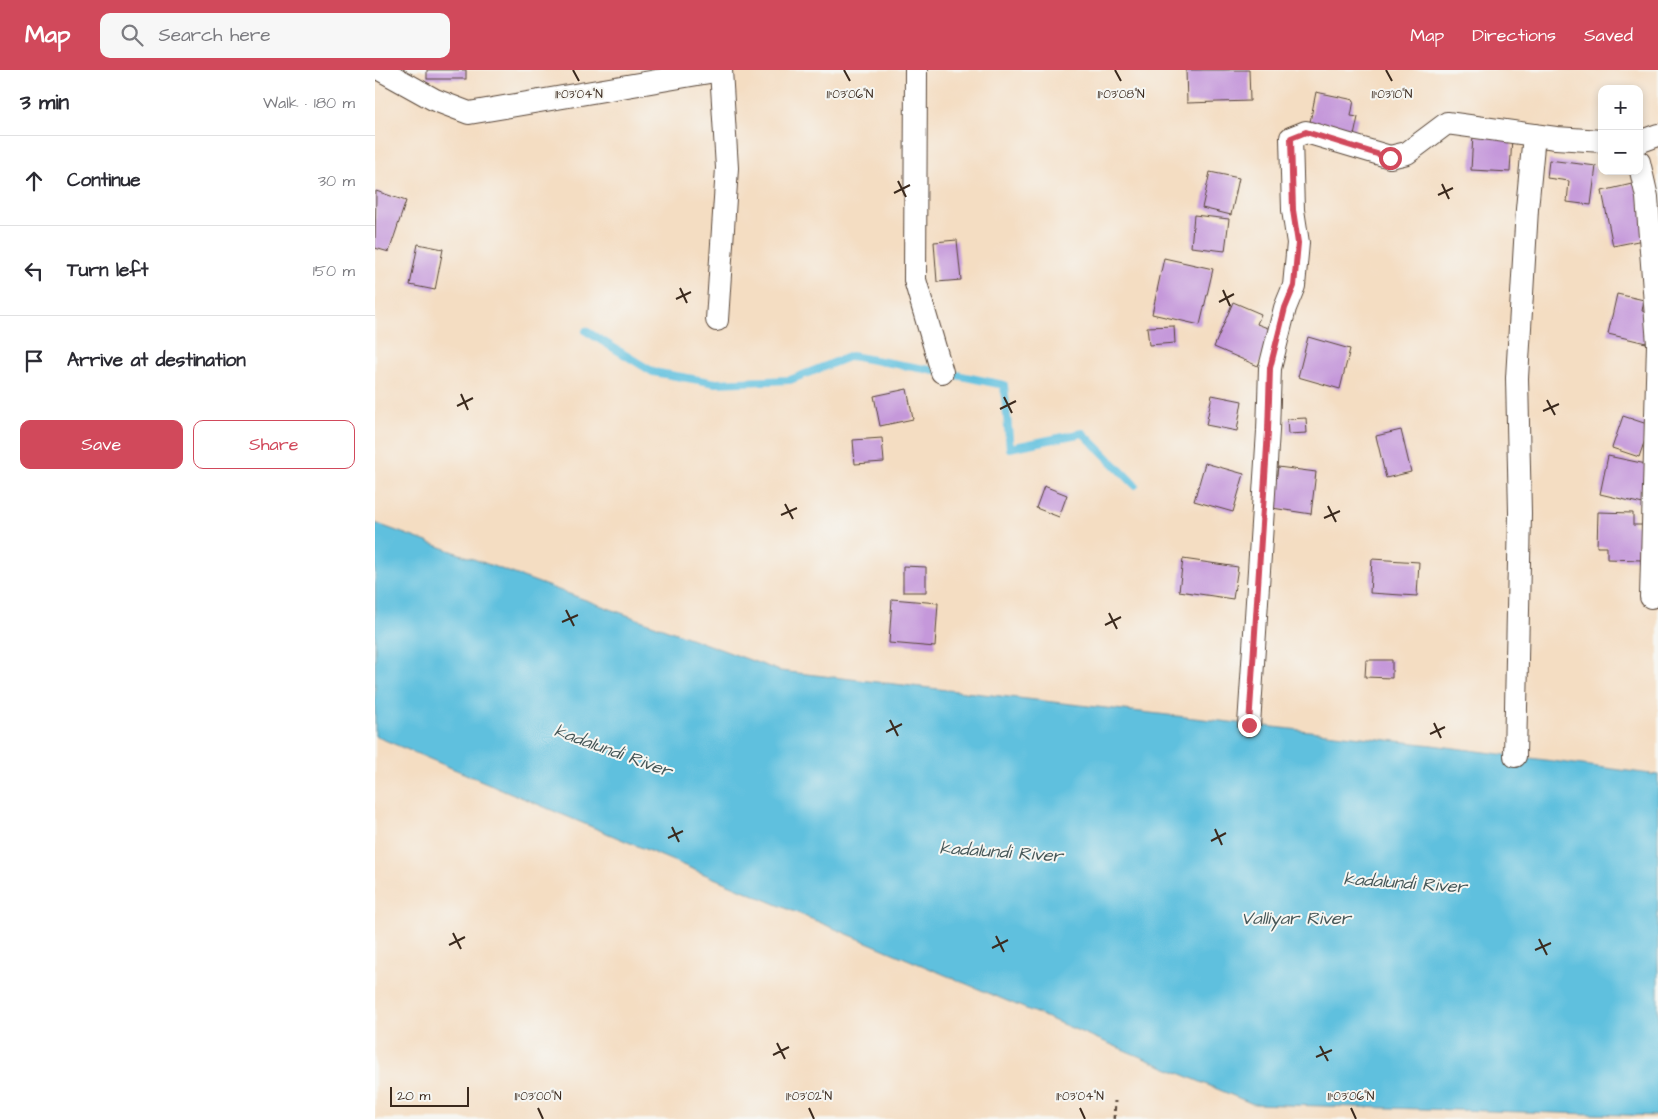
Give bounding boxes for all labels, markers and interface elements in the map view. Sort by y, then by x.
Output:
search box [100,13,450,58]
text: Map [25,18,70,52]
icon: search [118,21,146,49]
text: Search here [158,22,271,49]
text: Map [1410,23,1444,48]
text: Directions [1472,23,1556,48]
text: Saved [1584,23,1633,48]
map controls [1598,85,1643,175]
button: + [1598,85,1643,130]
text: 11°03'04"N [555,86,603,103]
text: 11°03'06"N [827,86,874,103]
text: 11°03'08"N [1097,86,1145,103]
text: 11°03'10"N [1372,86,1413,103]
text: 3 min [20,88,69,117]
text: Walk · 180 m [263,92,355,114]
button: − [1598,130,1643,175]
route start [1379,147,1402,170]
icon: ahead [20,167,48,195]
text: Continue [67,167,141,194]
text: 30 m [318,170,355,192]
icon: left [20,257,48,285]
text: Turn left [67,257,148,284]
text: 150 m [313,260,355,282]
icon: arrive [20,347,48,375]
text: Arrive at destination [67,347,246,374]
button: Save [20,420,183,469]
button: Share [193,420,355,469]
route end [1238,714,1261,737]
water label: kadalundi River [551,718,677,785]
water label: kadalundi River [939,835,1065,869]
water label: kadalundi River [1343,866,1469,900]
water label: Valliyar River [1241,906,1353,932]
scale bar [390,1084,469,1107]
text: 20 m [397,1086,430,1106]
text: 11°03'00"N [515,1088,562,1105]
text: 11°03'02"N [786,1088,833,1105]
text: 11°03'04"N [1056,1088,1104,1105]
text: 11°03'06"N [1328,1088,1375,1105]

